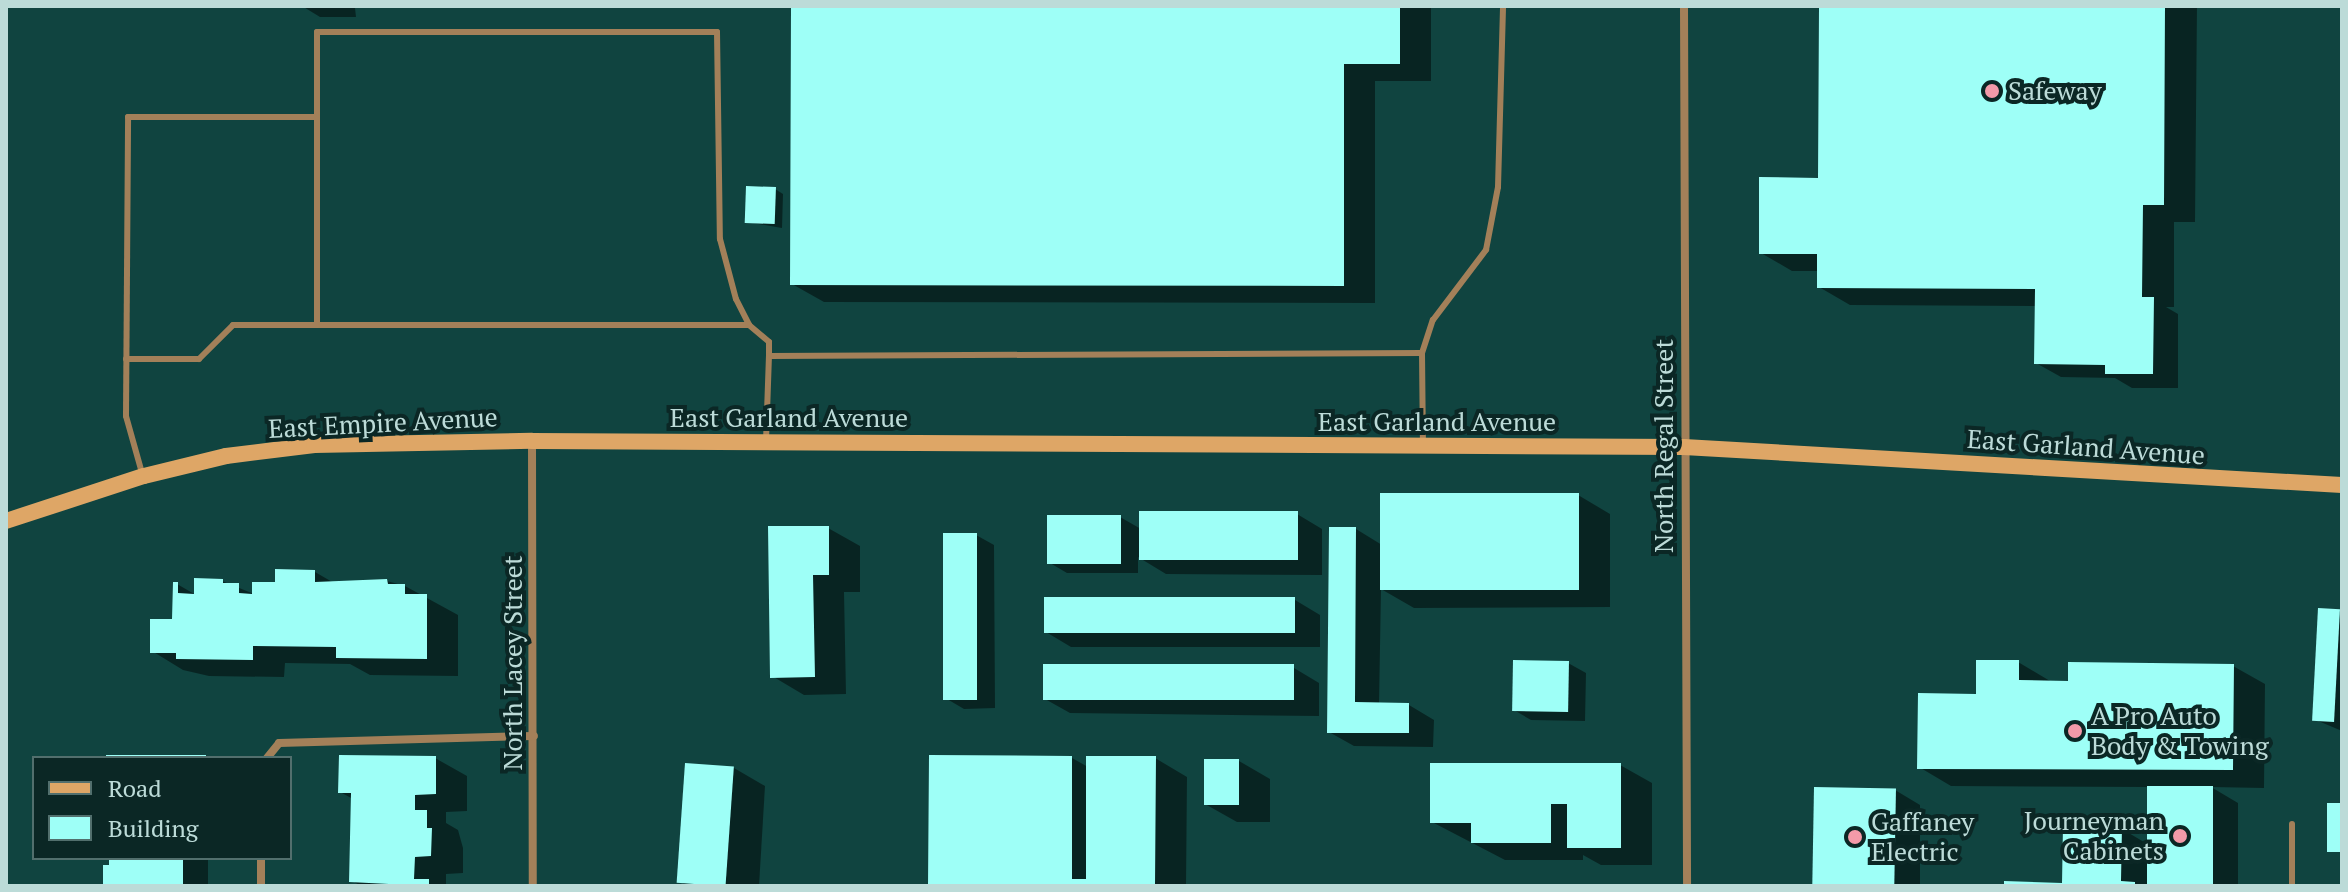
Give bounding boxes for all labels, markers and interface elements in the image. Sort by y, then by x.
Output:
place label: Safeway [2008,75,2102,107]
marker: Safeway [1983,82,2001,100]
street label: North Regal Street [1648,339,1680,553]
street label: East Empire Avenue [267,401,499,445]
street label: East Garland Avenue [670,402,908,434]
street label: East Garland Avenue [1318,406,1556,438]
street label: East Garland Avenue [1966,423,2206,471]
street label: North Lacey Street [497,555,529,771]
place label: A Pro Auto Body & Towing [2091,700,2269,762]
marker: A Pro Auto Body & Towing [2066,722,2084,740]
legend [32,756,292,860]
text: Road [108,772,162,804]
place label: Journeyman Cabinets [2024,805,2164,866]
place label: Gaffaney Electric [1871,806,1974,868]
text: Building [108,812,198,844]
marker: Journeyman Cabinets [2171,827,2189,845]
marker: Gaffaney Electric [1846,828,1864,846]

